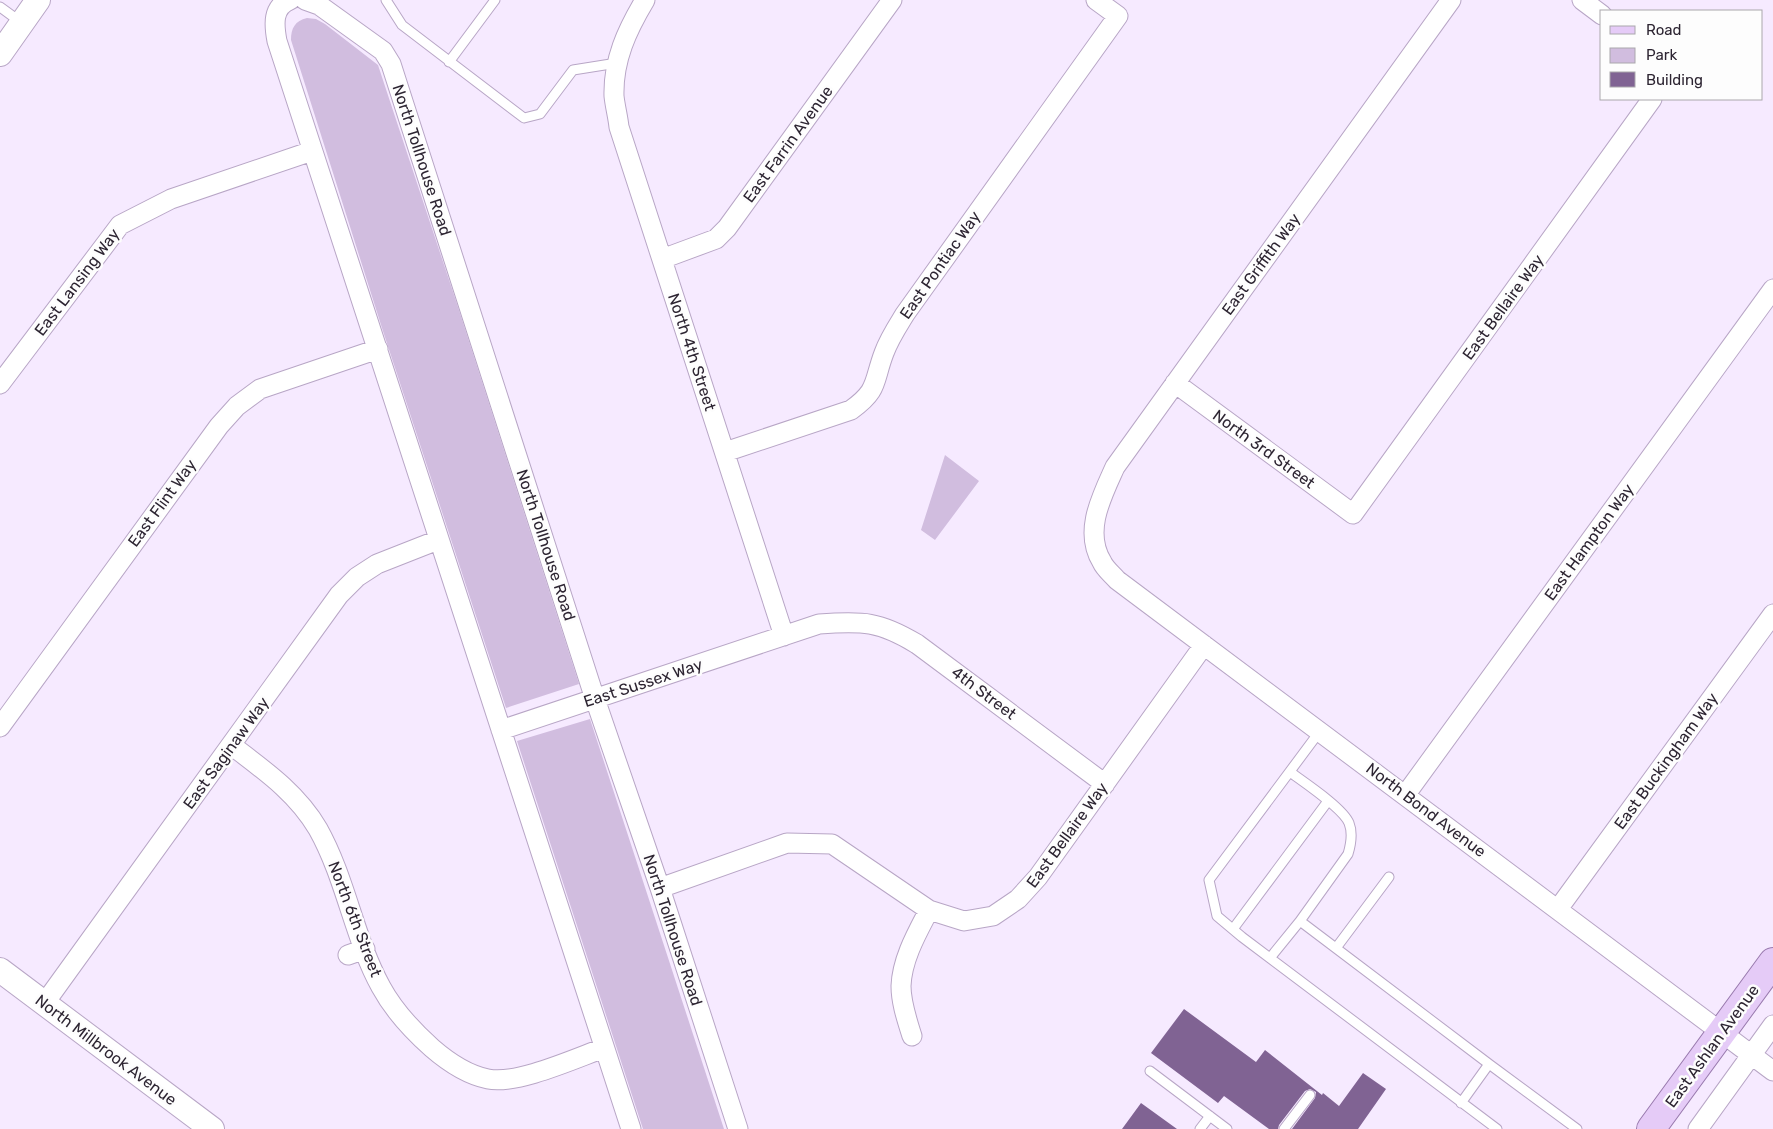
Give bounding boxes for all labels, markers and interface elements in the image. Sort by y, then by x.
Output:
legend [1600,10,1763,100]
text: Road [1646,21,1682,39]
text: Park [1646,46,1677,64]
text: Building [1646,71,1703,89]
street label: North Tollhouse Road [389,82,455,238]
street label: East Farrin Avenue [739,82,837,206]
street label: East Pontiac Way [896,207,984,323]
street label: East Griffith Way [1218,209,1304,319]
street label: East Lansing Way [31,225,124,339]
street label: East Bellaire Way [1458,251,1548,363]
street label: North 4th Street [664,291,720,413]
street label: North 3rd Street [1209,406,1319,492]
street label: East Flint Way [124,455,200,550]
street label: North Tollhouse Road [513,467,579,623]
street label: East Hampton Way [1540,480,1638,604]
street label: East Sussex Way [581,655,705,711]
street label: 4th Street [948,663,1020,723]
street label: East Buckingham Way [1610,689,1722,833]
street label: East Saginaw Way [179,693,273,813]
street label: North Bond Avenue [1362,759,1490,861]
street label: East Bellaire Way [1022,779,1112,891]
street label: North Tollhouse Road [640,852,706,1008]
street label: North 6th Street [324,859,386,979]
street label: East Ashlan Avenue [1661,981,1763,1111]
street label: North Millbrook Avenue [32,991,180,1109]

